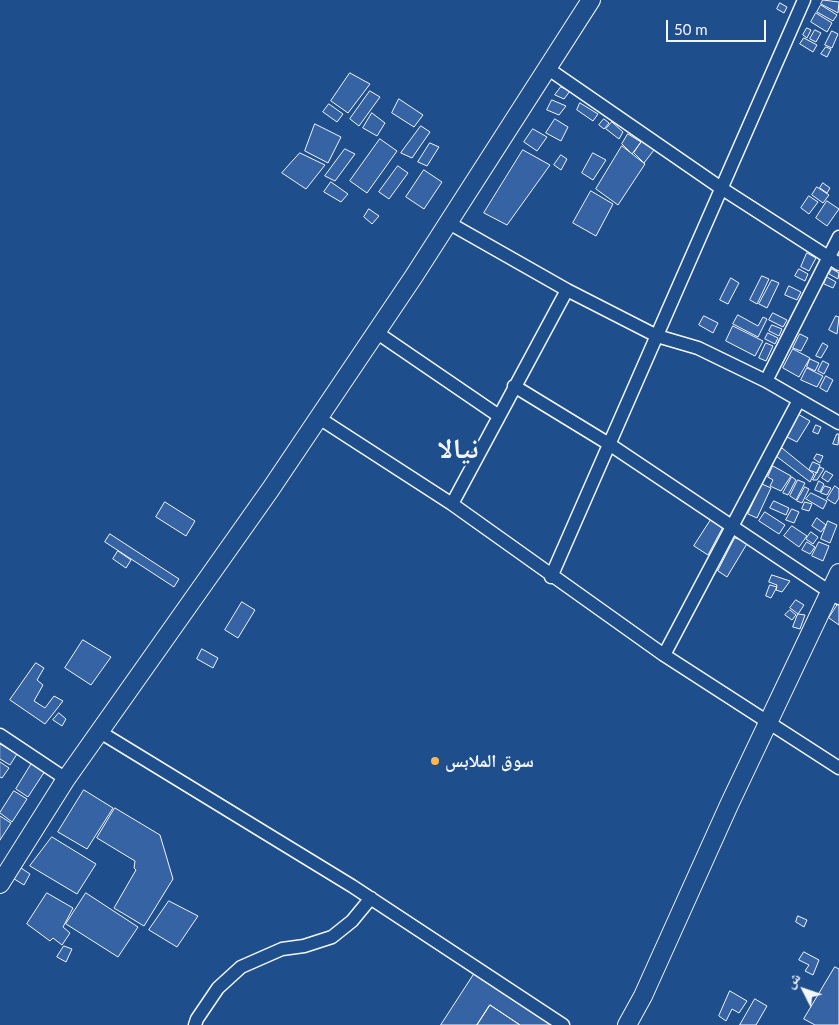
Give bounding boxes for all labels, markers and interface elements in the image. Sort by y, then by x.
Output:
scale bar [669,10,769,42]
text: 50 m [674,20,708,38]
district label: نيالا [437,432,479,466]
place label: سوق الملابس [445,750,534,772]
marker: سوق الملابس [429,755,441,767]
north arrow [779,965,829,1015]
text: ش [781,969,804,991]

